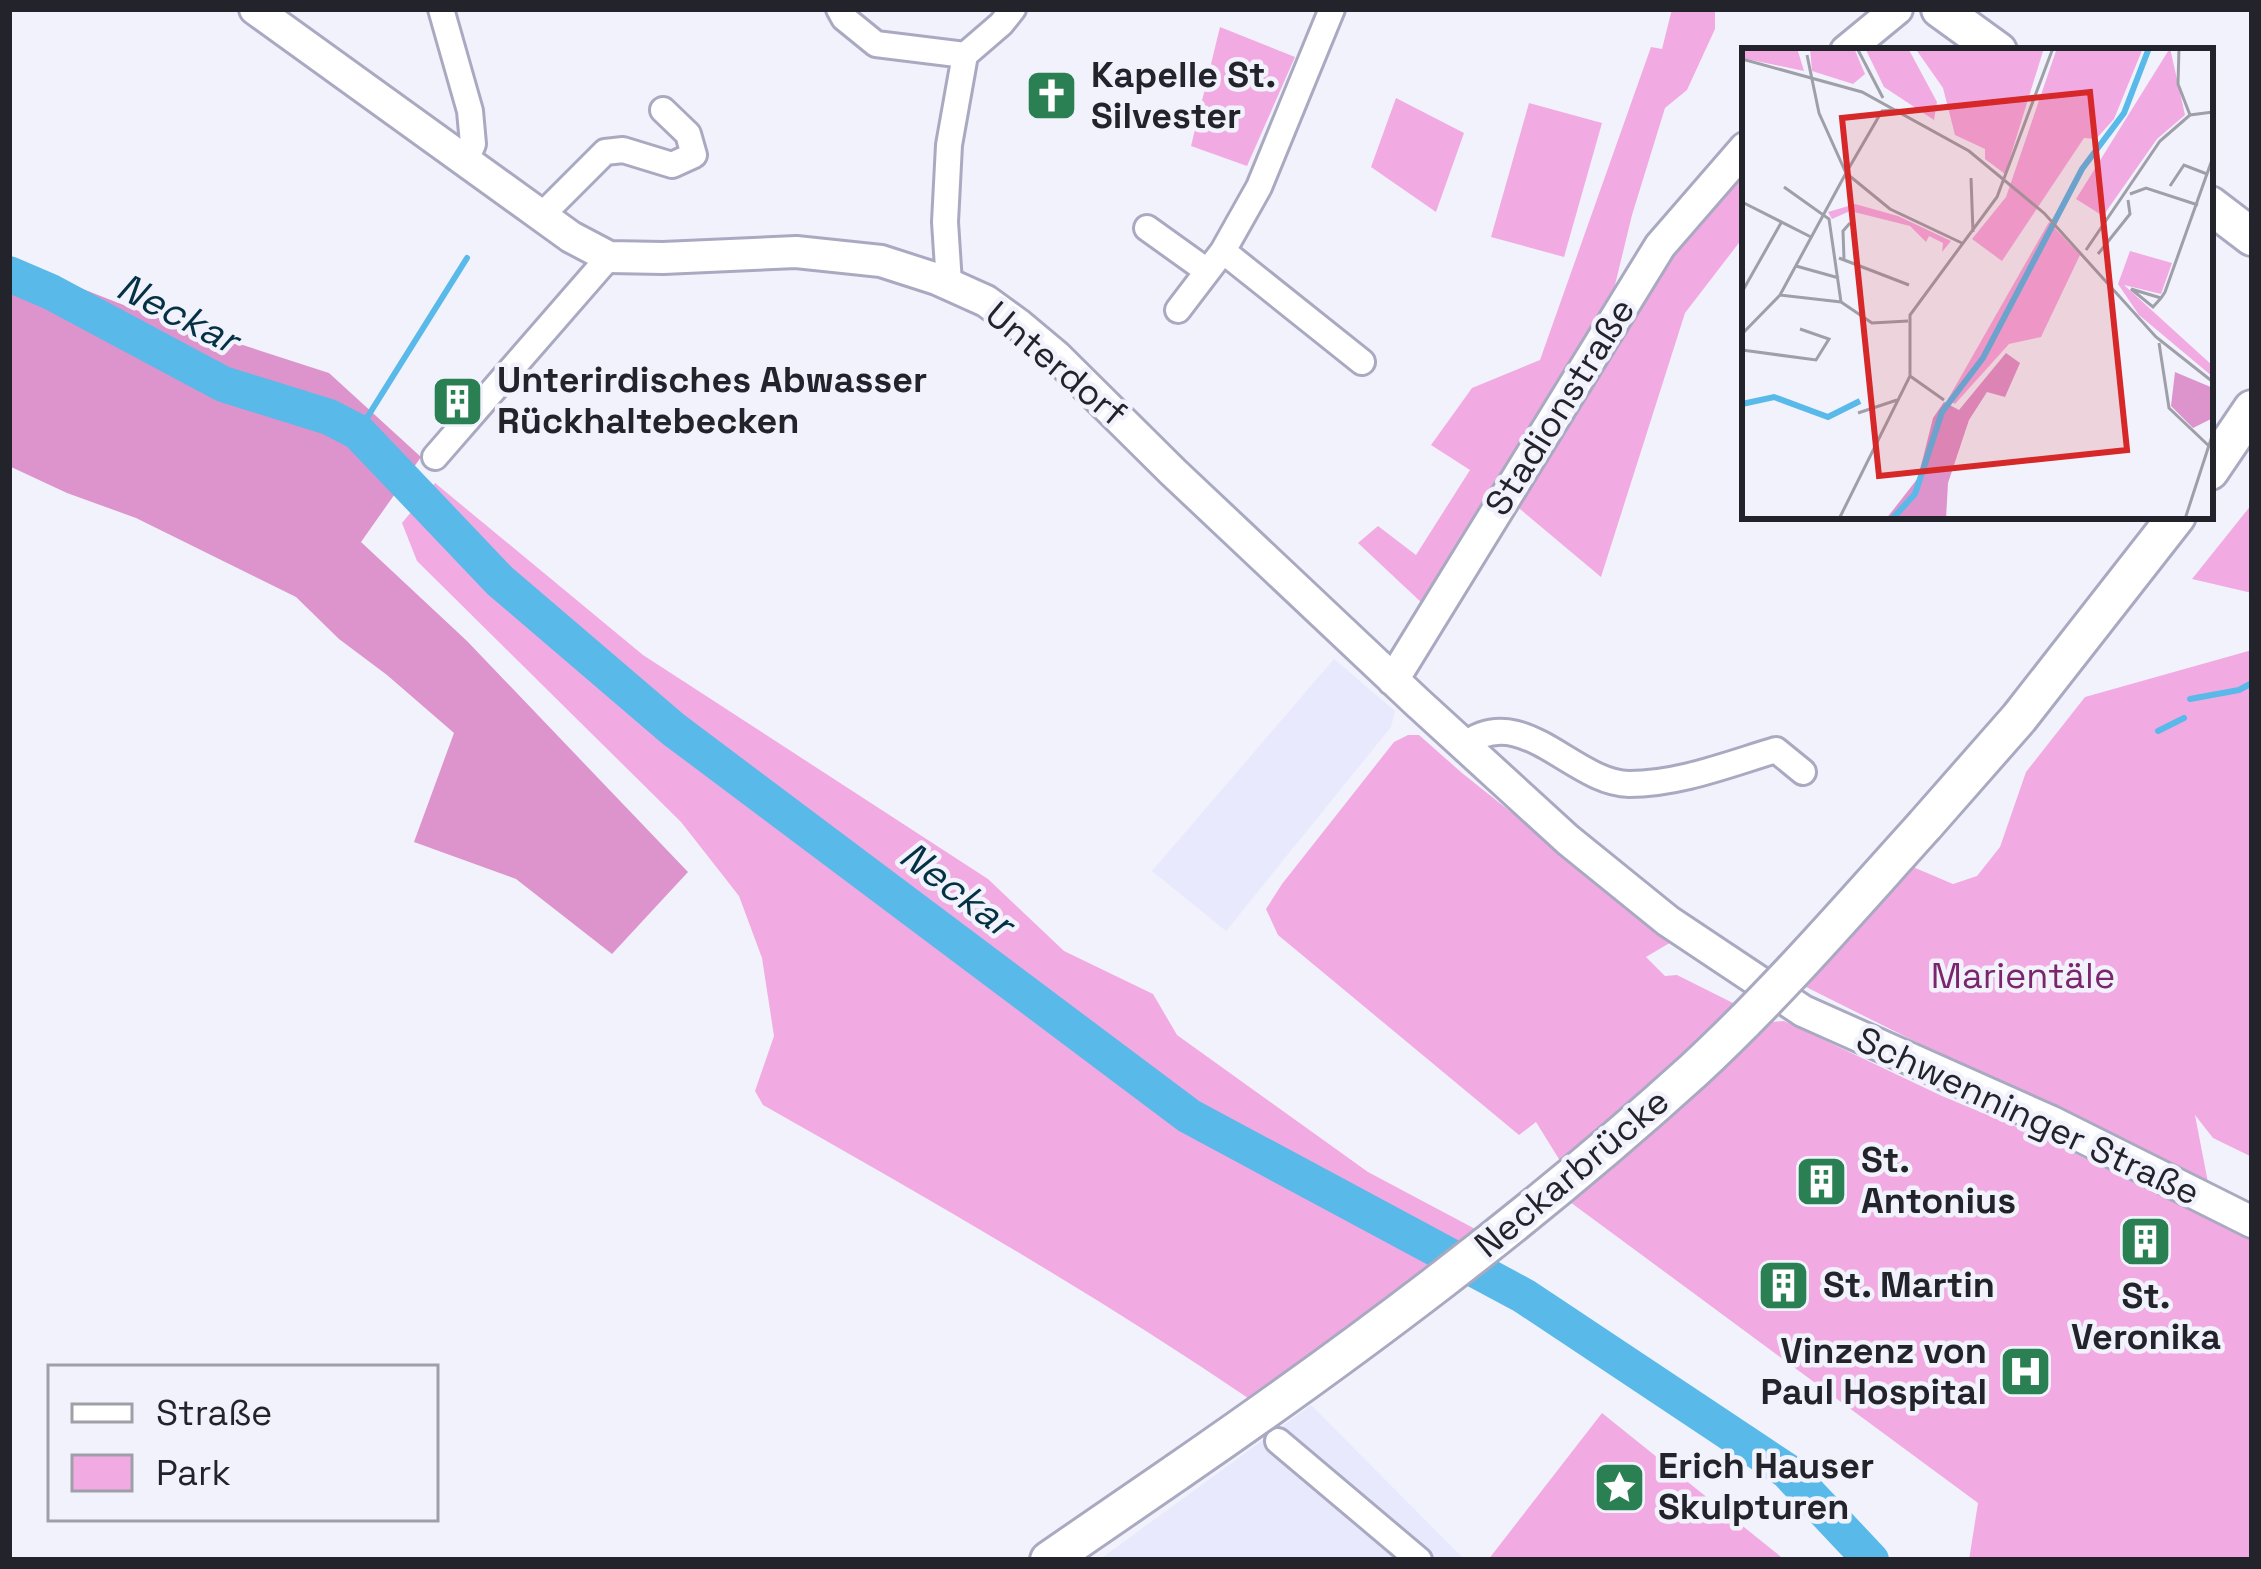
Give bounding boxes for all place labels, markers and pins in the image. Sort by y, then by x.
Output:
place label: Kapelle St. Silvester [1091,52,1276,139]
church icon: Kapelle St. Silvester [1024,68,1080,124]
place label: Unterirdisches Abwasser Rückhaltebecken [497,357,927,444]
building icon: Unterirdisches Abwasser Rückhaltebecken [430,373,486,429]
place label: St. Antonius [1861,1137,2016,1224]
building icon: St. Antonius [1794,1153,1850,1209]
building icon: St. Veronika [2118,1213,2174,1269]
building icon: St. Martin [1756,1257,1812,1313]
place label: St. Martin [1823,1262,1995,1308]
place label: St. Veronika [2071,1273,2221,1360]
place label: Vinzenz von Paul Hospital [1761,1328,1987,1415]
hospital icon: Vinzenz von Paul Hospital [1998,1344,2054,1400]
place label: Erich Hauser Skulpturen [1658,1443,1874,1530]
place icon: Erich Hauser Skulpturen [1591,1459,1647,1515]

